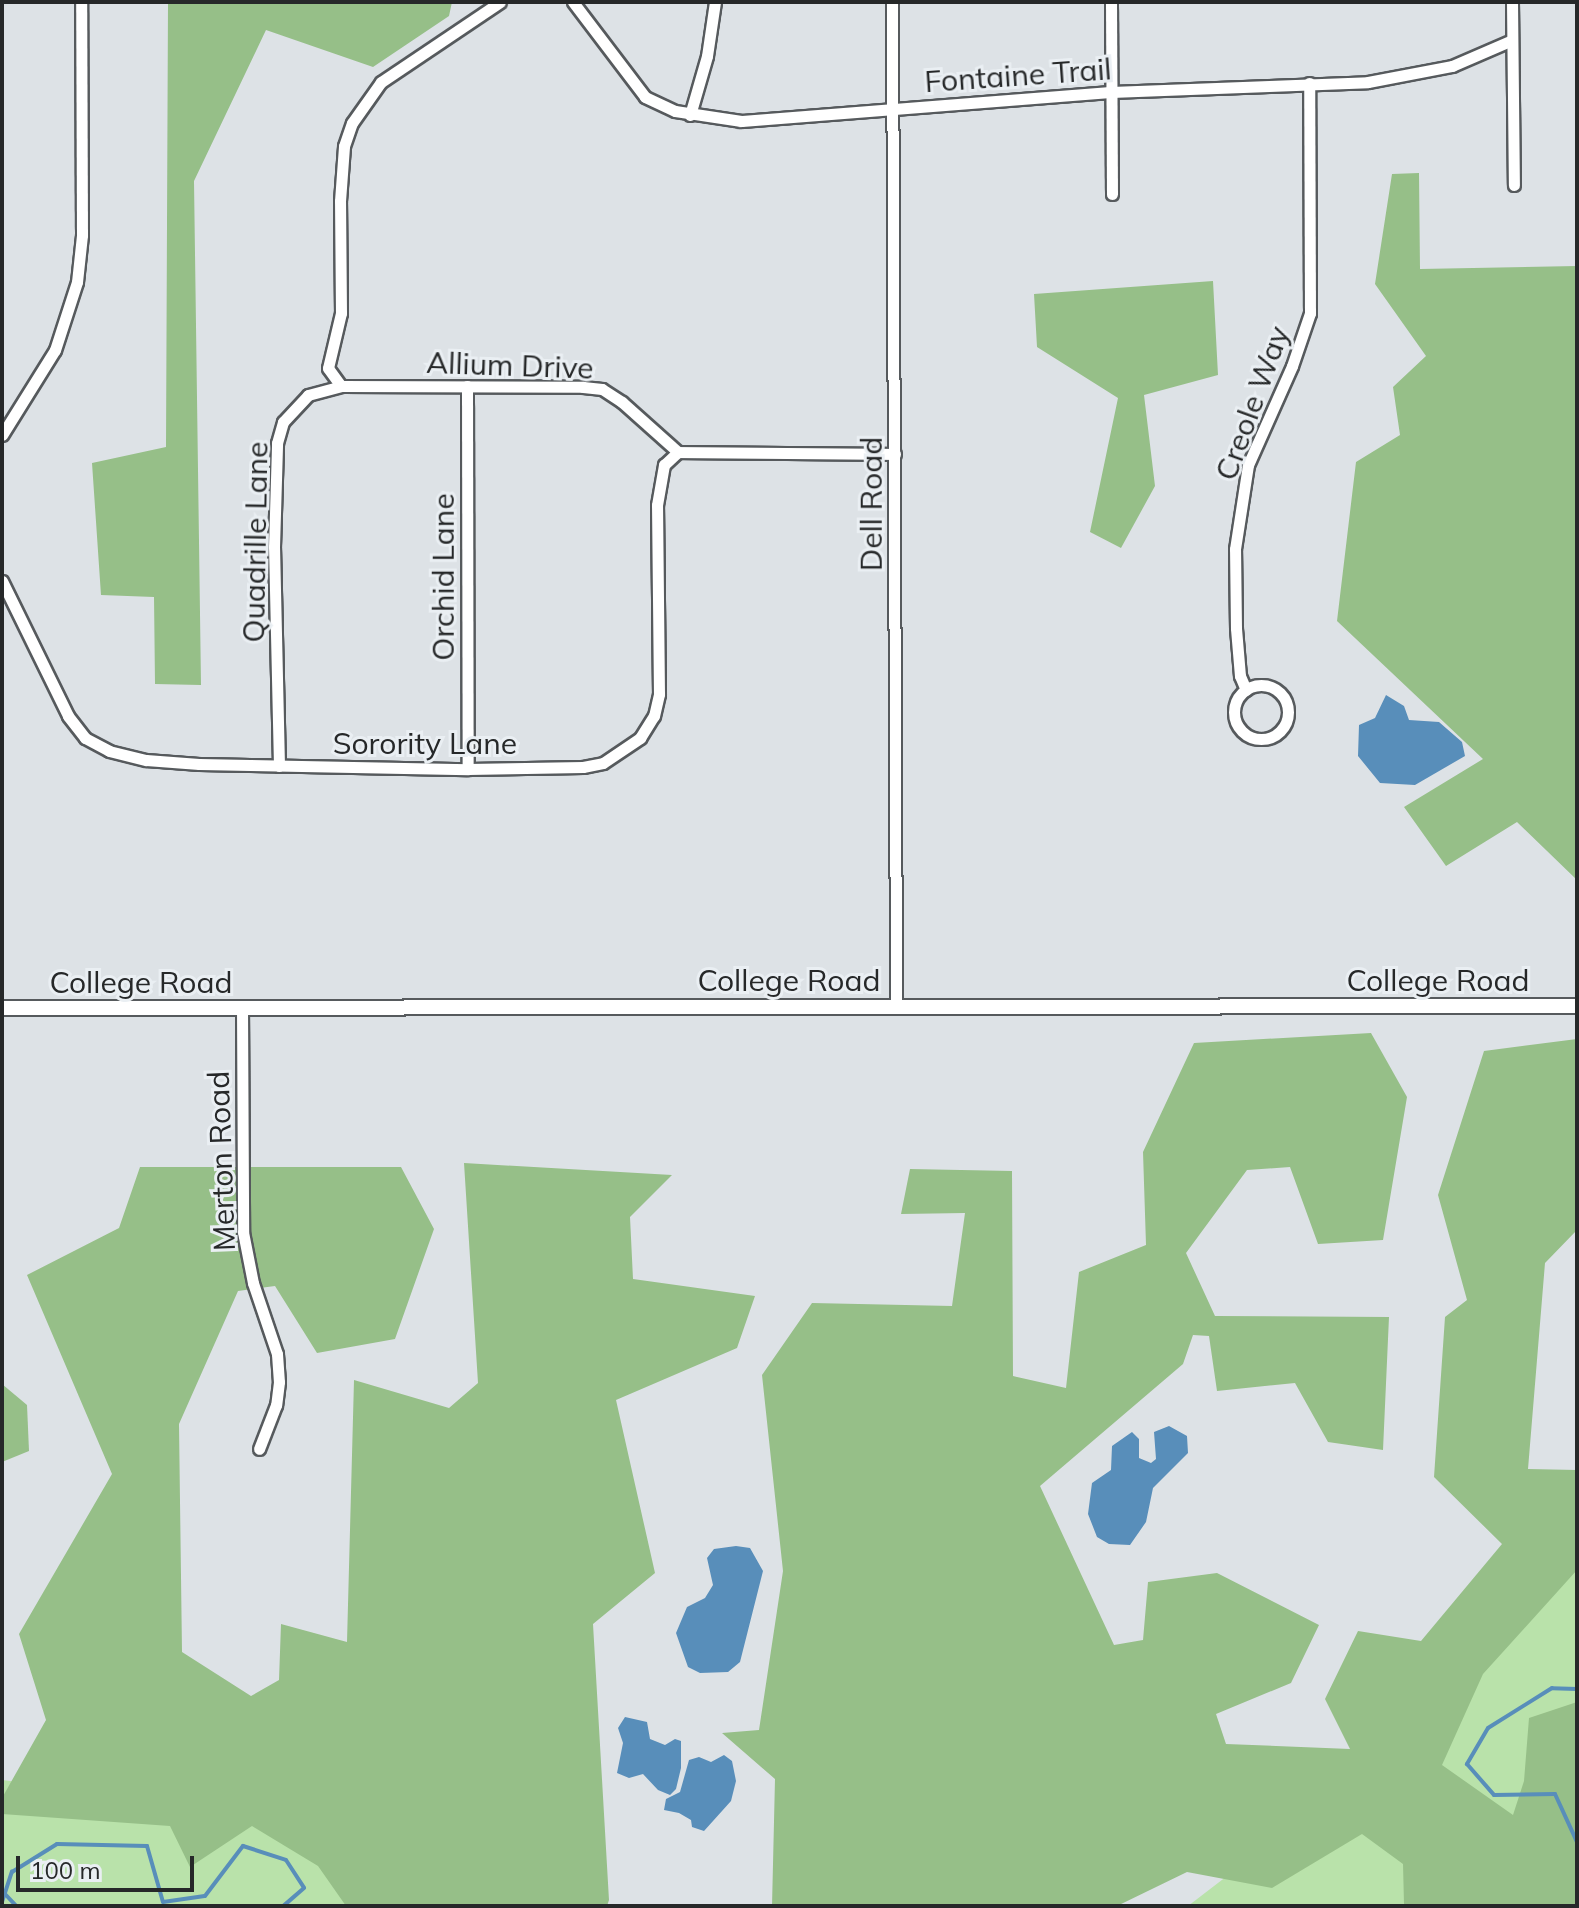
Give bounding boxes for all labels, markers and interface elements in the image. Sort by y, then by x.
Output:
street label: Fontaine Trail [923,51,1113,99]
street label: Creole Way [1207,321,1297,485]
street label: Allium Drive [426,344,594,386]
street label: Dell Road [853,437,889,571]
street label: Quadrille Lane [235,441,275,643]
street label: Orchid Lane [425,493,461,661]
street label: Sorority Lane [333,725,517,761]
street label: College Road [698,962,880,998]
street label: College Road [1347,962,1529,998]
street label: College Road [50,964,232,1000]
street label: Merton Road [200,1070,242,1252]
scale bar [20,1840,198,1890]
text: 100 m [30,1855,101,1885]

